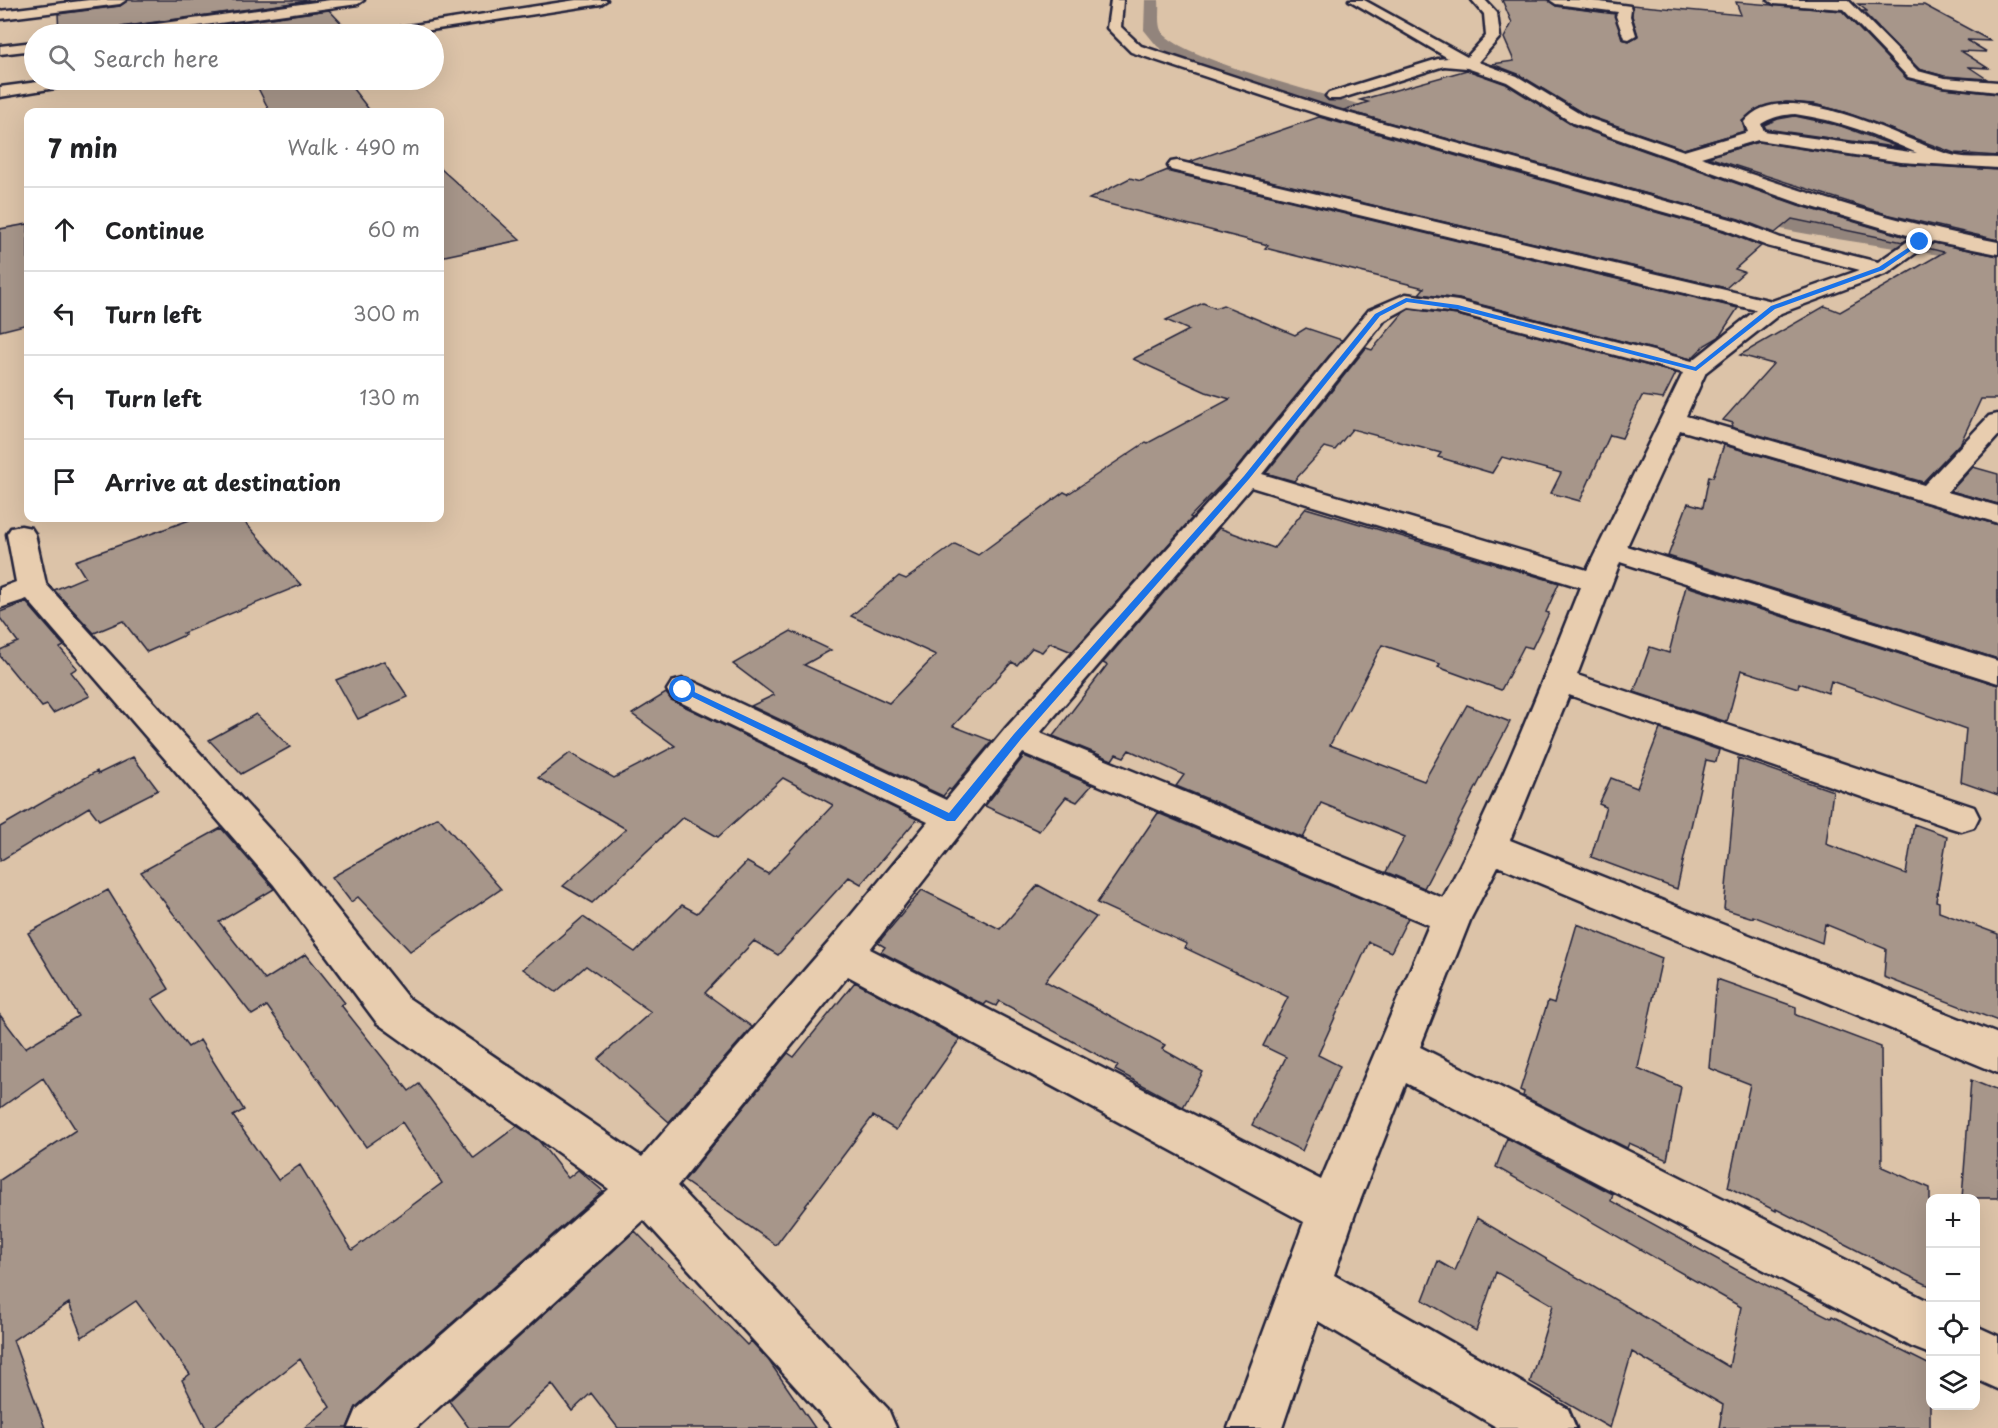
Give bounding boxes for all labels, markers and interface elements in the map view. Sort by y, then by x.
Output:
search box [24,24,444,90]
icon: search [45,41,78,74]
text: Search here [93,41,219,74]
text: 7 min [48,128,118,167]
text: Walk · 490 m [287,132,420,162]
icon: ahead [48,213,81,246]
text: Continue [105,213,204,246]
text: 60 m [368,214,420,244]
route end [1906,228,1932,254]
icon: left [48,297,81,330]
text: Turn left [105,297,202,330]
text: 300 m [353,298,420,328]
icon: left [48,381,81,414]
text: Turn left [105,381,202,414]
text: 130 m [360,382,420,412]
icon: arrive [48,465,81,498]
text: Arrive at destination [105,465,341,498]
route start [669,676,695,702]
map controls [1926,1194,1980,1410]
button: + [1926,1194,1980,1248]
button: − [1926,1248,1980,1302]
button: locate [1926,1302,1980,1356]
button: layers [1926,1356,1980,1410]

